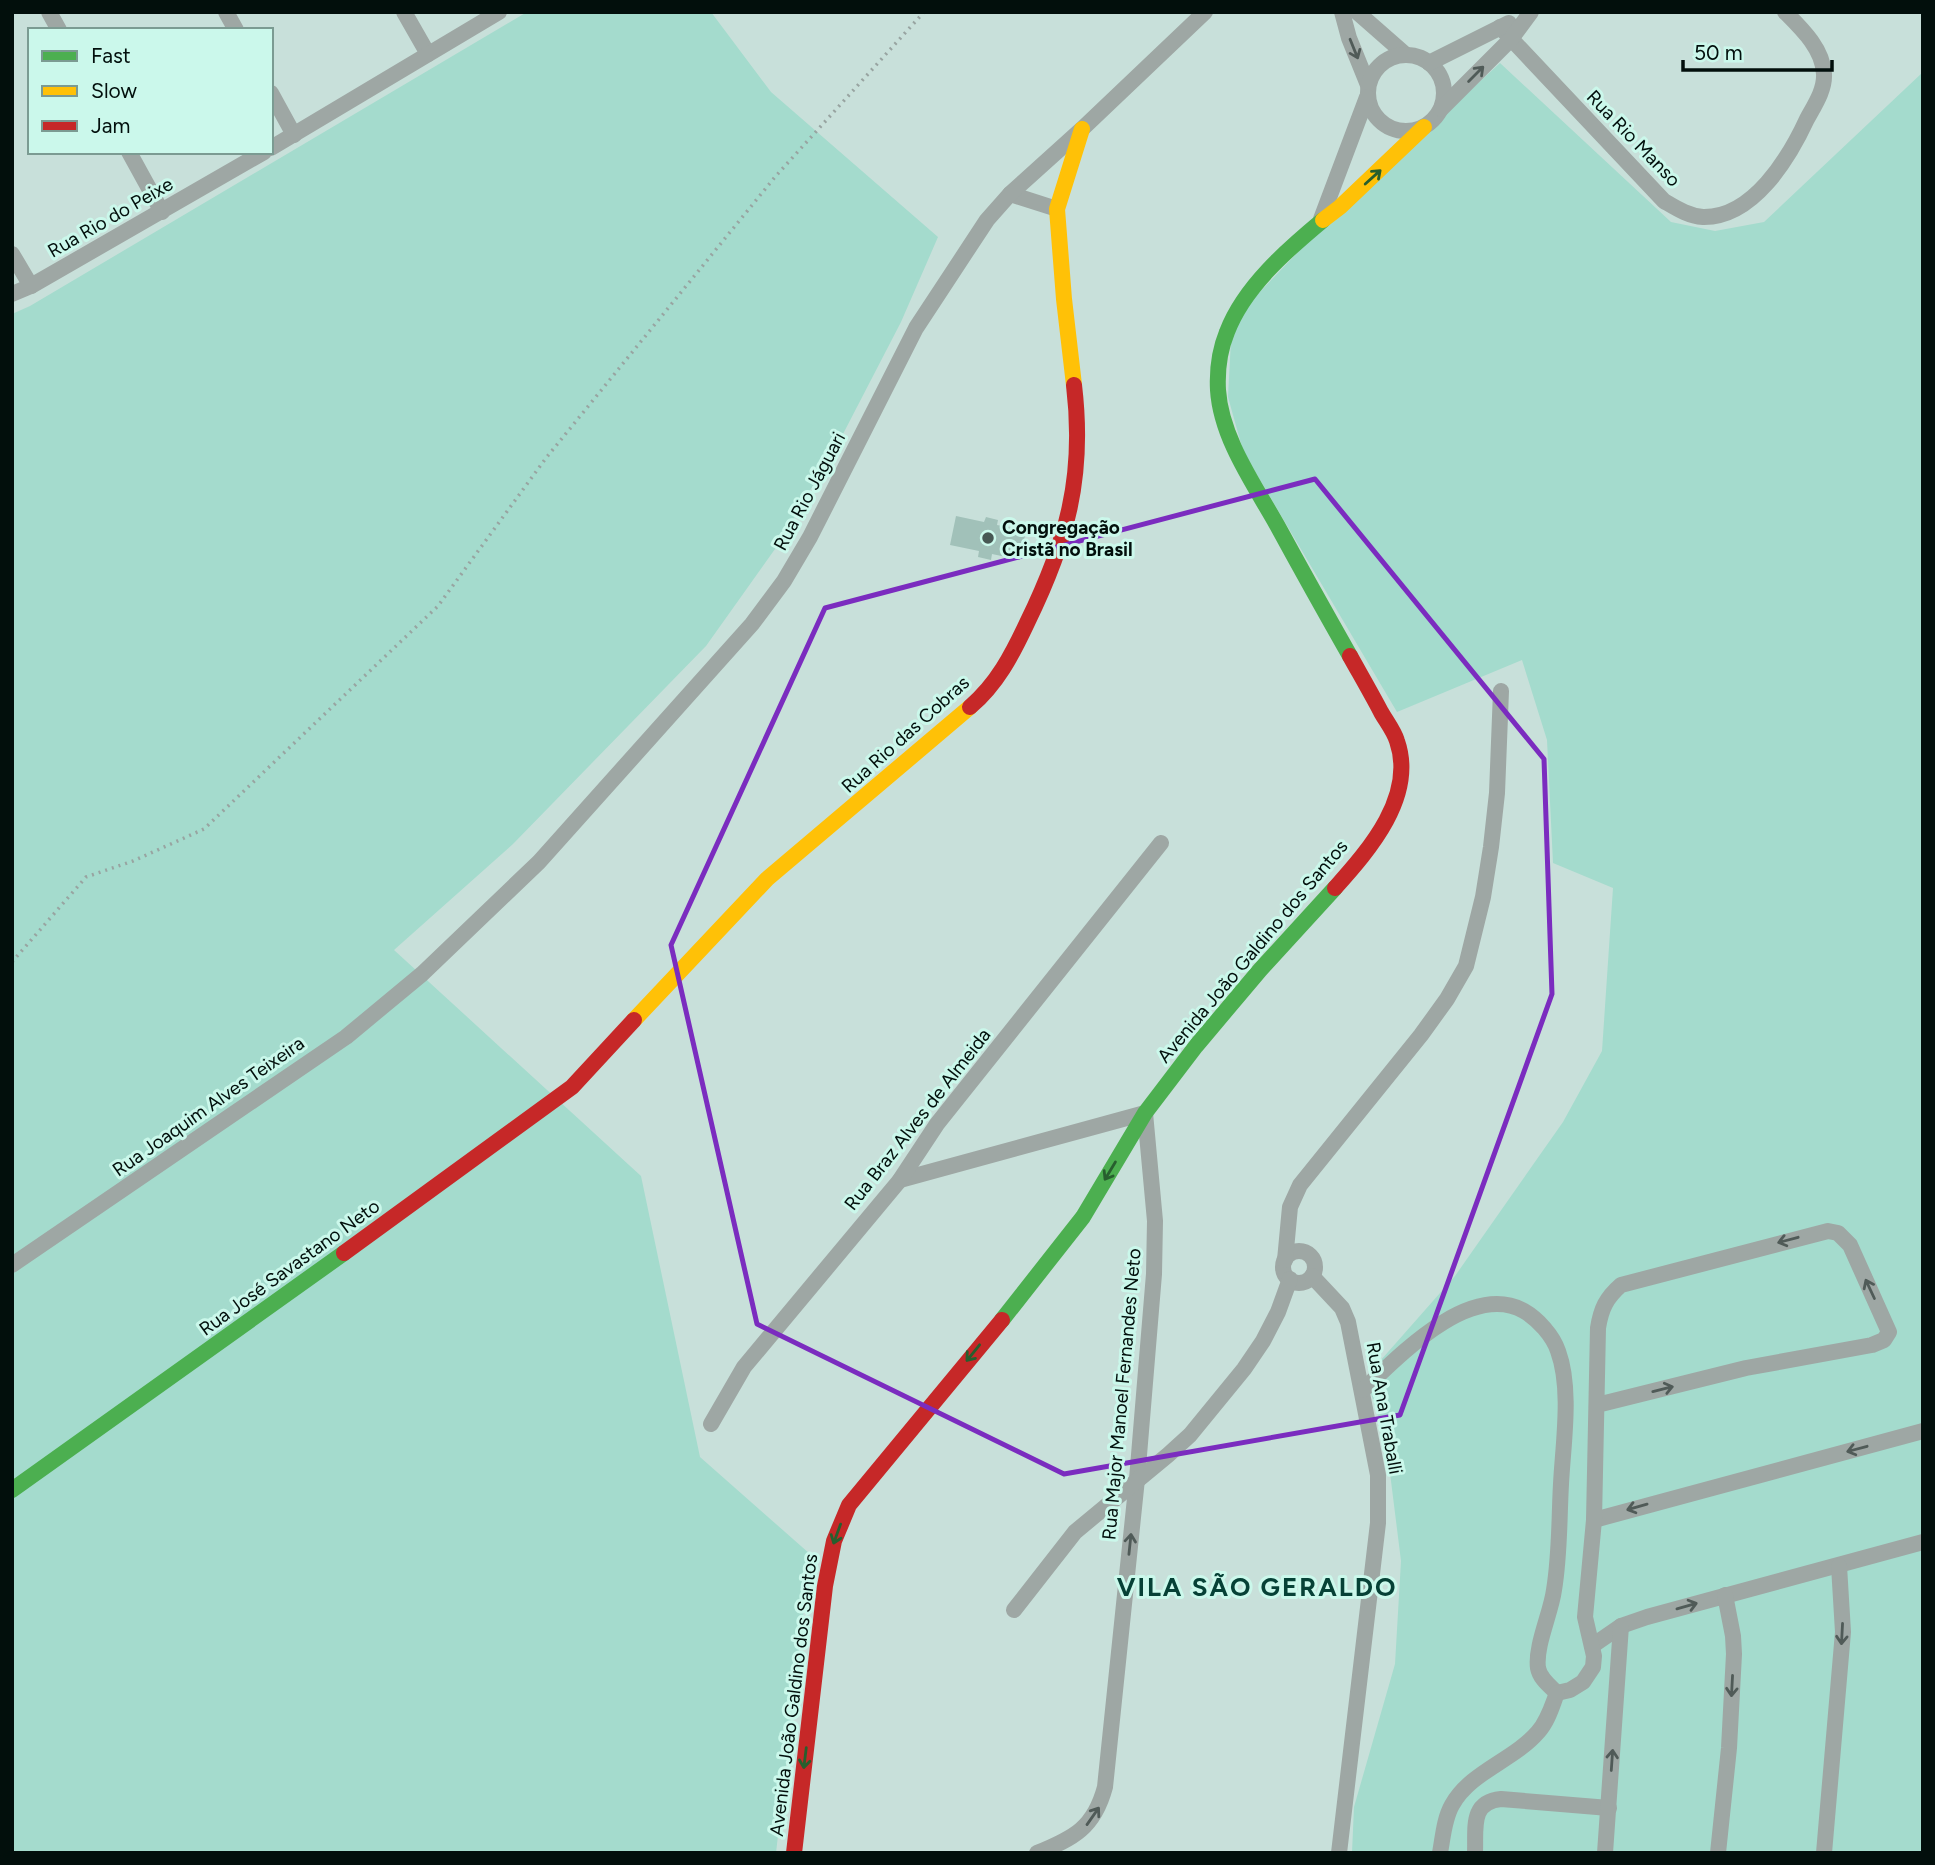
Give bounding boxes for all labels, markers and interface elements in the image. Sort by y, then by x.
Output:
legend [28,28,273,154]
scale bar [1683,28,1832,72]
one-way arrow [1348,38,1361,59]
text: 50 m [1694,40,1743,65]
text: Fast [91,43,131,68]
one-way arrow [1467,66,1484,83]
text: Slow [91,78,137,103]
street label: Rua Rio Manso [1582,85,1685,191]
text: Jam [91,113,130,138]
one-way arrow [1364,169,1382,185]
street label: Rua Rio do Peixe [44,172,177,263]
street label: Rua Rio Jáguari [769,428,850,554]
place label: Congregação Cristã no Brasil [1002,516,1133,561]
marker: Congregação Cristã no Brasil [980,530,996,546]
street label: Rua Rio das Cobras [837,671,974,798]
street label: Avenida João Galdino dos Santos [1152,835,1353,1068]
street label: Rua Braz Alves de Almeida [839,1024,995,1215]
street label: Rua Joaquim Alves Teixeira [108,1031,309,1181]
one-way arrow [1102,1161,1116,1181]
street label: Rua José Savastano Neto [195,1194,384,1341]
one-way arrow [1777,1234,1800,1247]
street label: Rua Major Manoel Fernandes Neto [1097,1247,1146,1541]
one-way arrow [1863,1279,1876,1300]
street label: Rua Ana Traballi [1362,1340,1407,1476]
one-way arrow [966,1344,982,1362]
one-way arrow [1651,1382,1674,1395]
one-way arrow [1846,1443,1869,1456]
one-way arrow [1626,1502,1648,1515]
one-way arrow [830,1522,843,1544]
one-way arrow [1124,1533,1137,1556]
street label: Avenida João Galdino dos Santos [765,1552,822,1838]
district label: VILA SÃO GERALDO [1117,1571,1397,1603]
one-way arrow [1675,1598,1697,1611]
one-way arrow [1836,1622,1849,1645]
one-way arrow [1726,1675,1739,1698]
one-way arrow [799,1747,812,1769]
one-way arrow [1606,1749,1619,1772]
one-way arrow [1086,1807,1100,1826]

